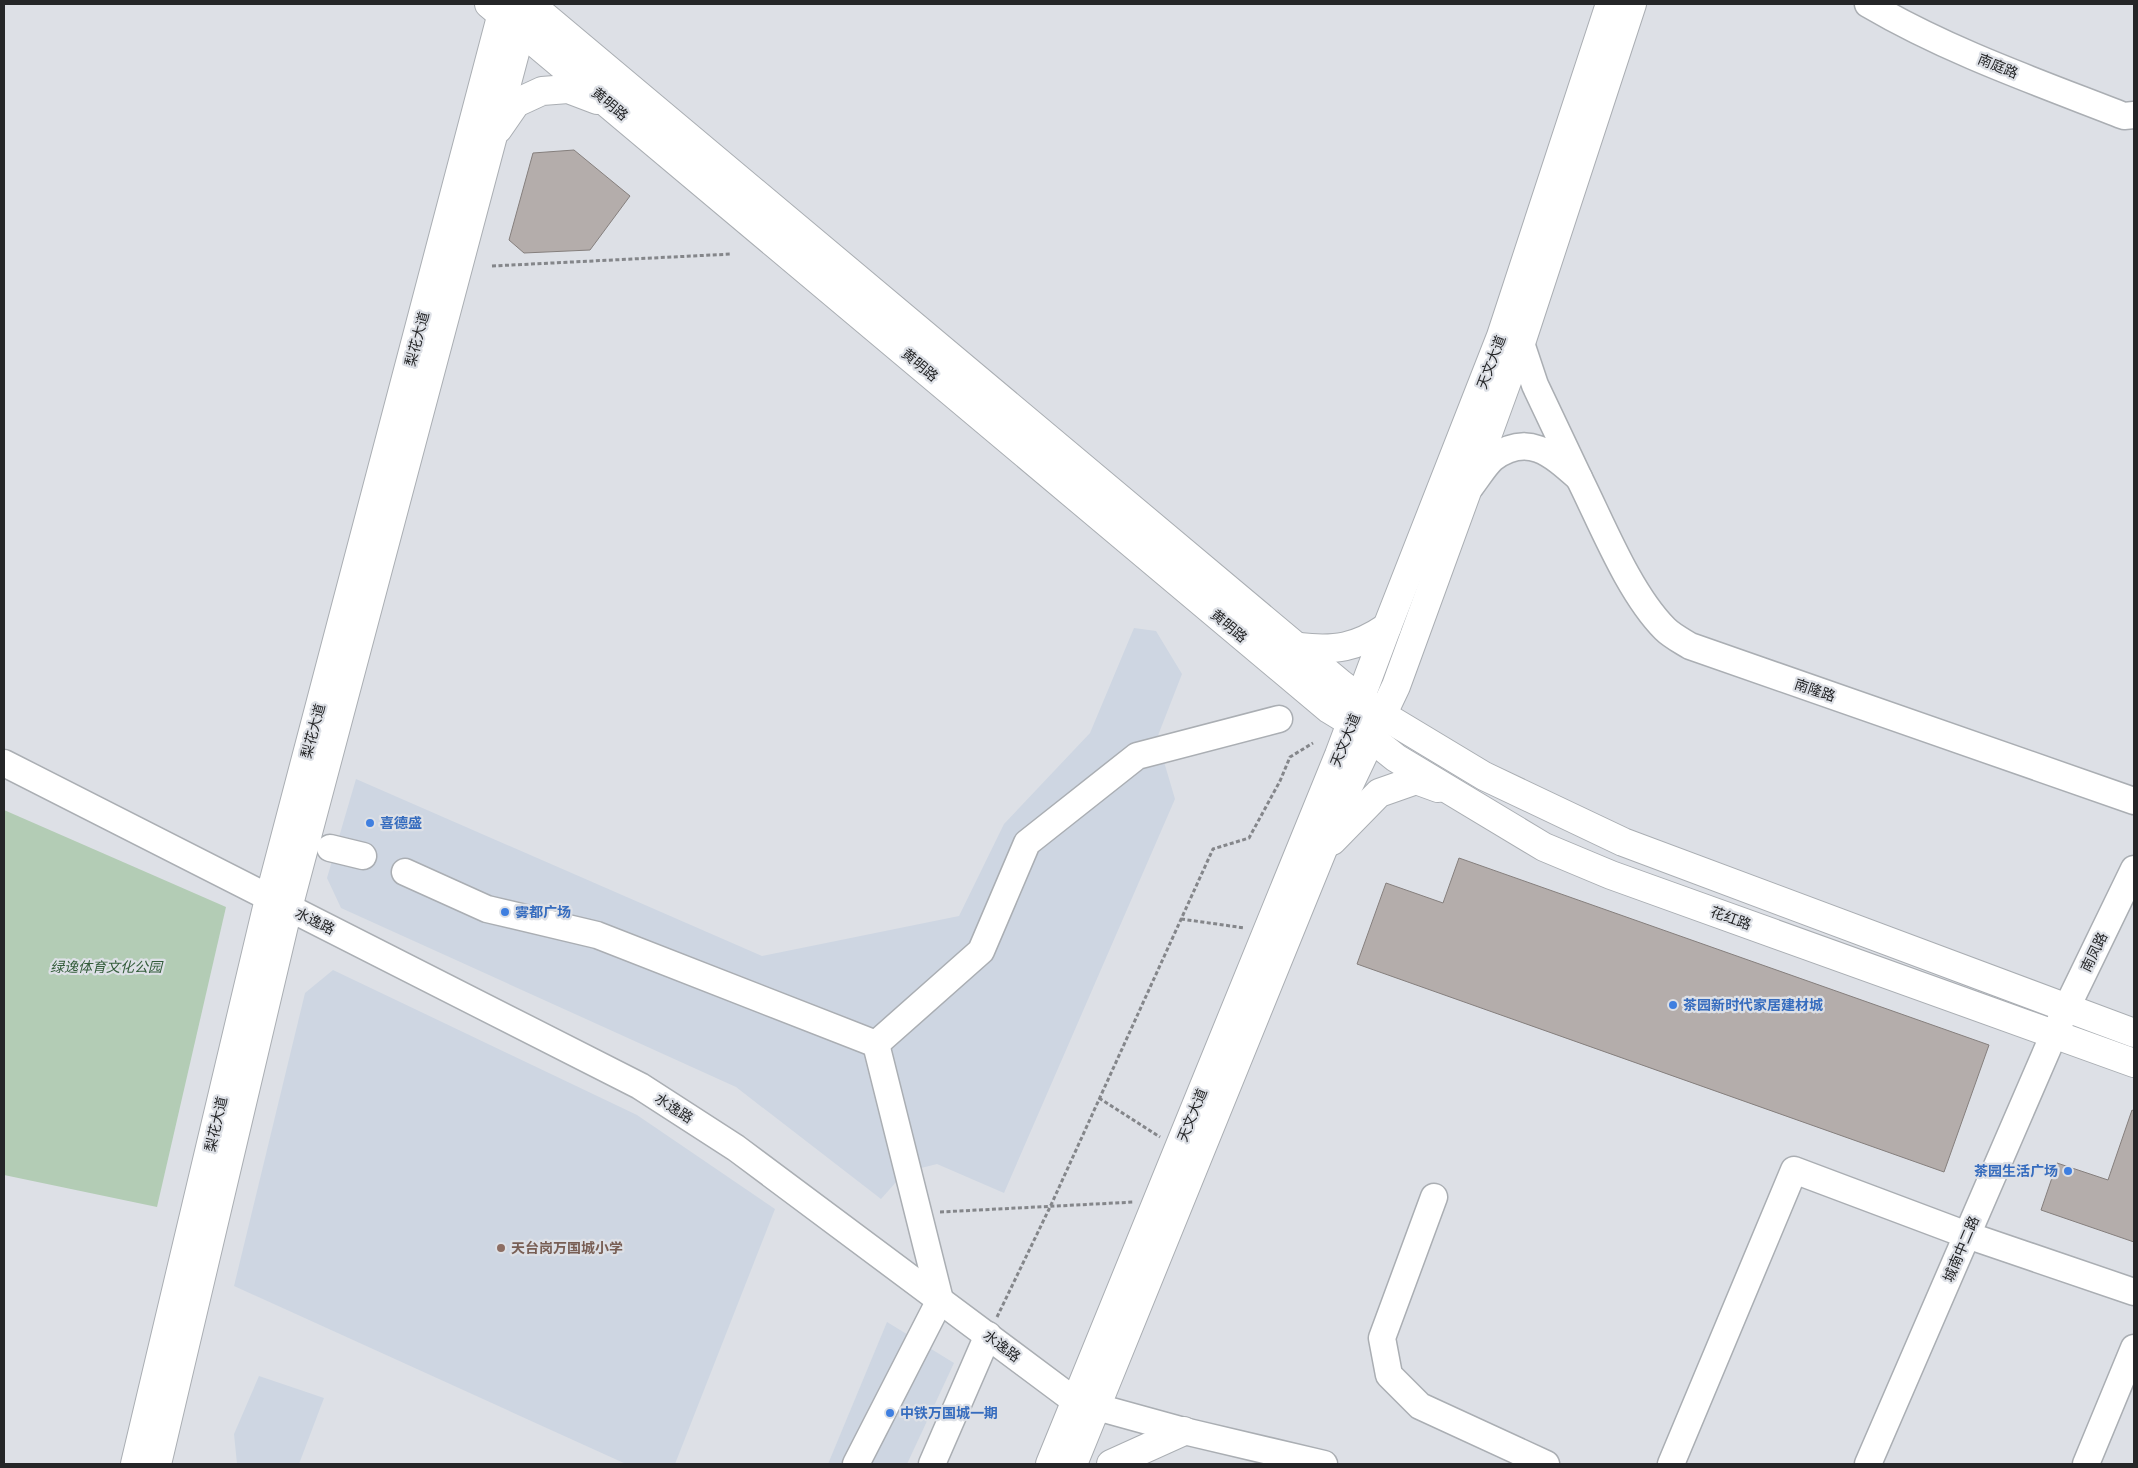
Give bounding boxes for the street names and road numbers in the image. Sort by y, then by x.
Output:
street label: 南庭路 [1975,50,2021,82]
street label: 黄明路 [588,84,632,124]
street label: 梨花大道 [401,310,433,368]
street label: 天文大道 [1473,333,1509,391]
street label: 黄明路 [898,345,942,385]
street label: 黄明路 [1207,606,1251,646]
street label: 南隆路 [1792,675,1838,705]
street label: 梨花大道 [297,702,329,760]
street label: 天文大道 [1326,711,1364,769]
street label: 花红路 [1708,902,1754,934]
street label: 水逸路 [292,904,338,938]
street label: 南凤路 [2077,929,2111,975]
street label: 天文大道 [1173,1086,1211,1144]
street label: 水逸路 [651,1089,697,1127]
street label: 梨花大道 [201,1095,231,1153]
street label: 城南中二路 [1939,1213,1983,1285]
street label: 水逸路 [980,1326,1024,1366]

